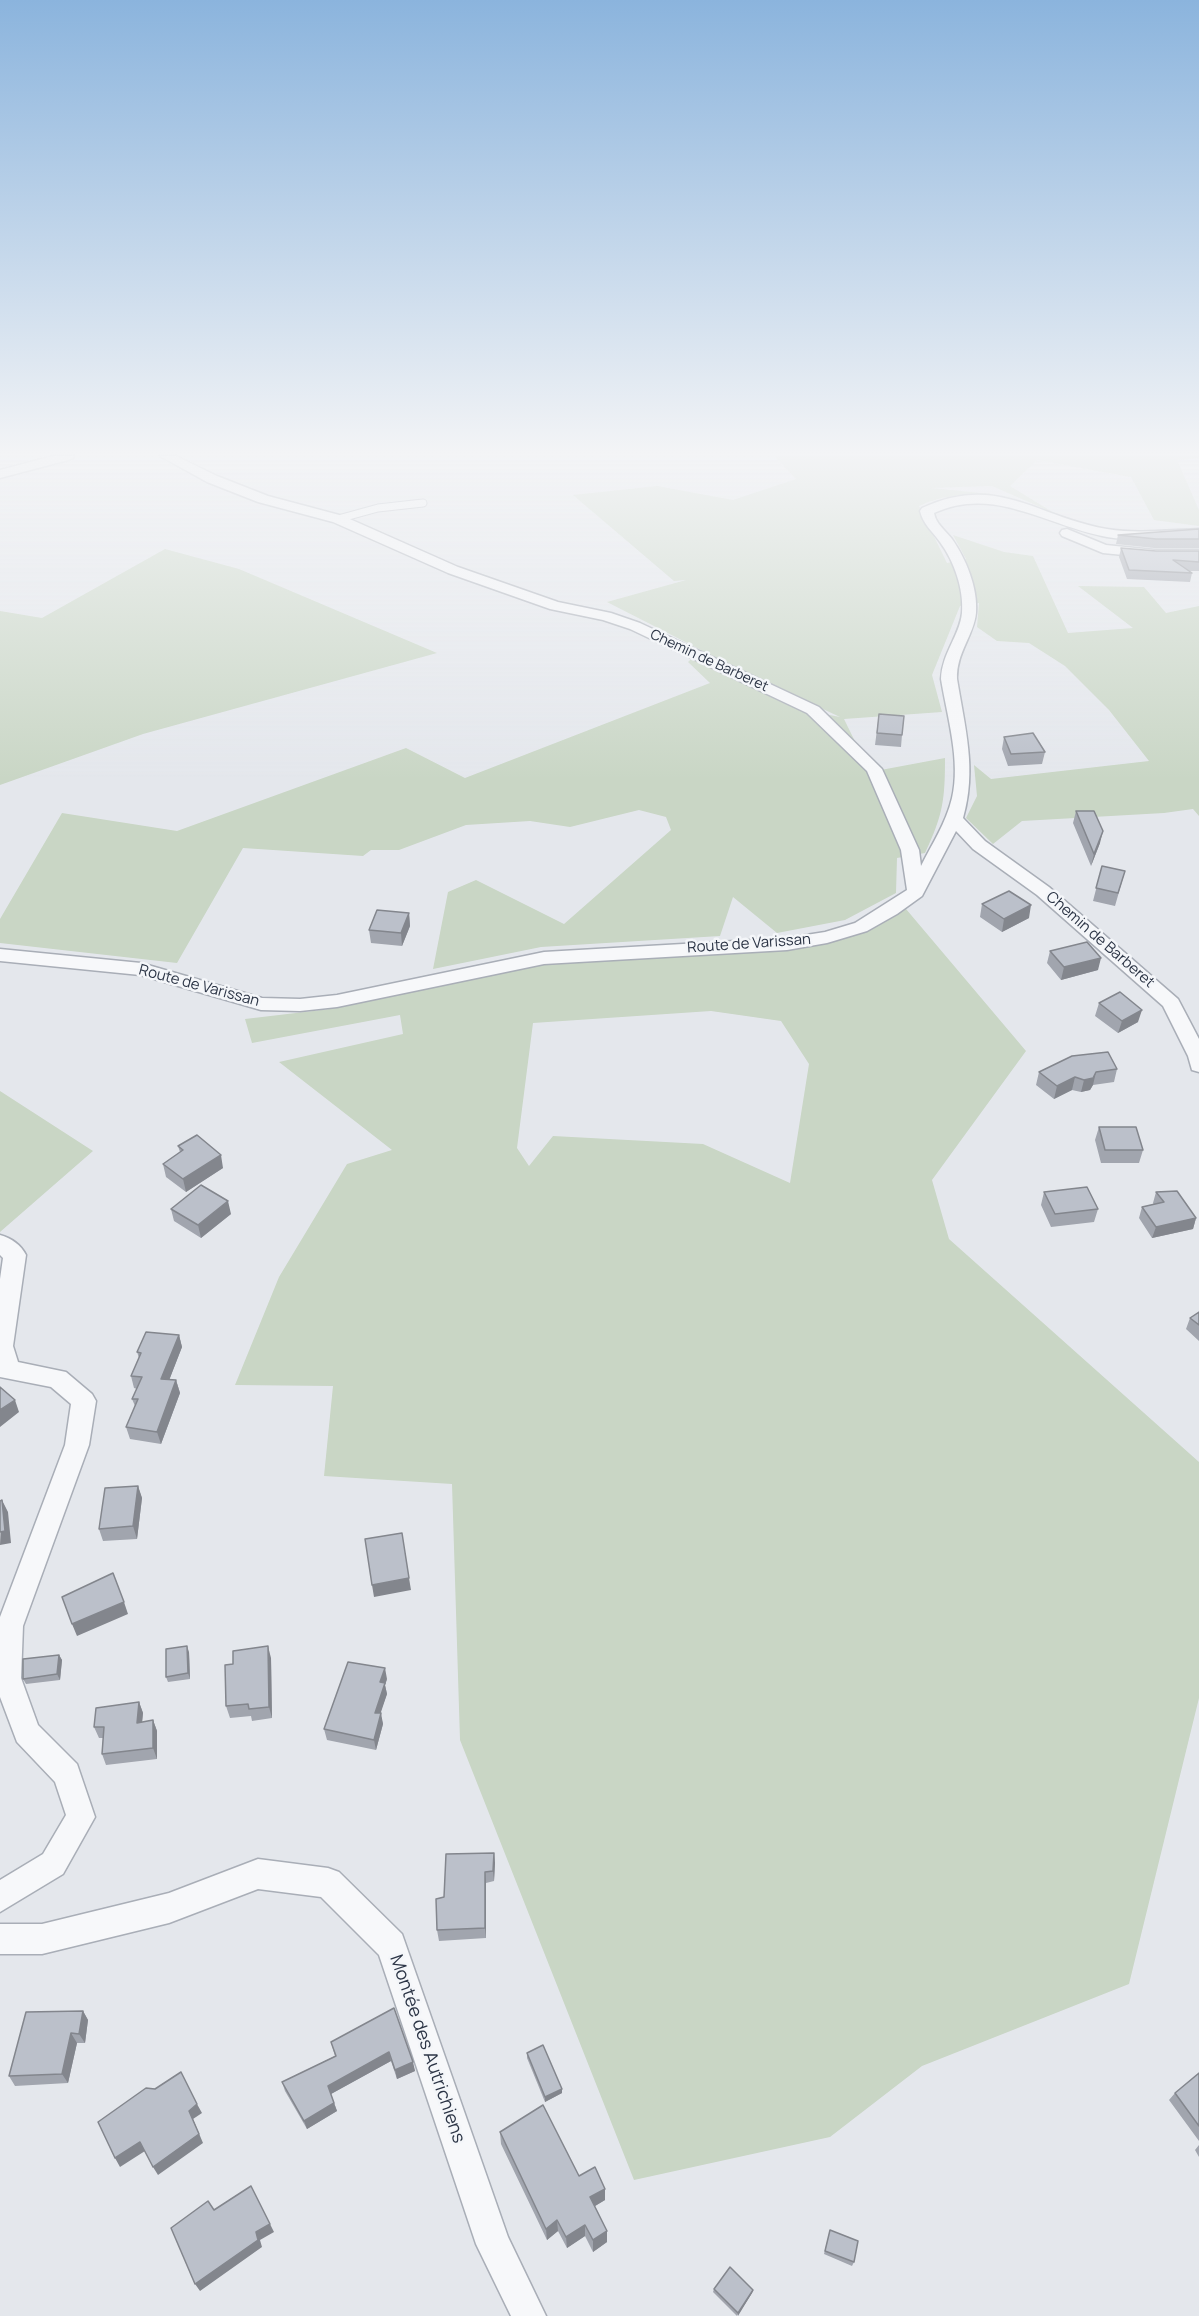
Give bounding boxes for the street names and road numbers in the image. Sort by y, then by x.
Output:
street label: Chemin de Barberet [647,626,771,696]
street label: Chemin de Barberet [1042,888,1158,992]
street label: Route de Varissan [687,931,811,957]
street label: Route de Varissan [137,961,261,1011]
street label: Montée des Autrichiens [385,1952,469,2146]

